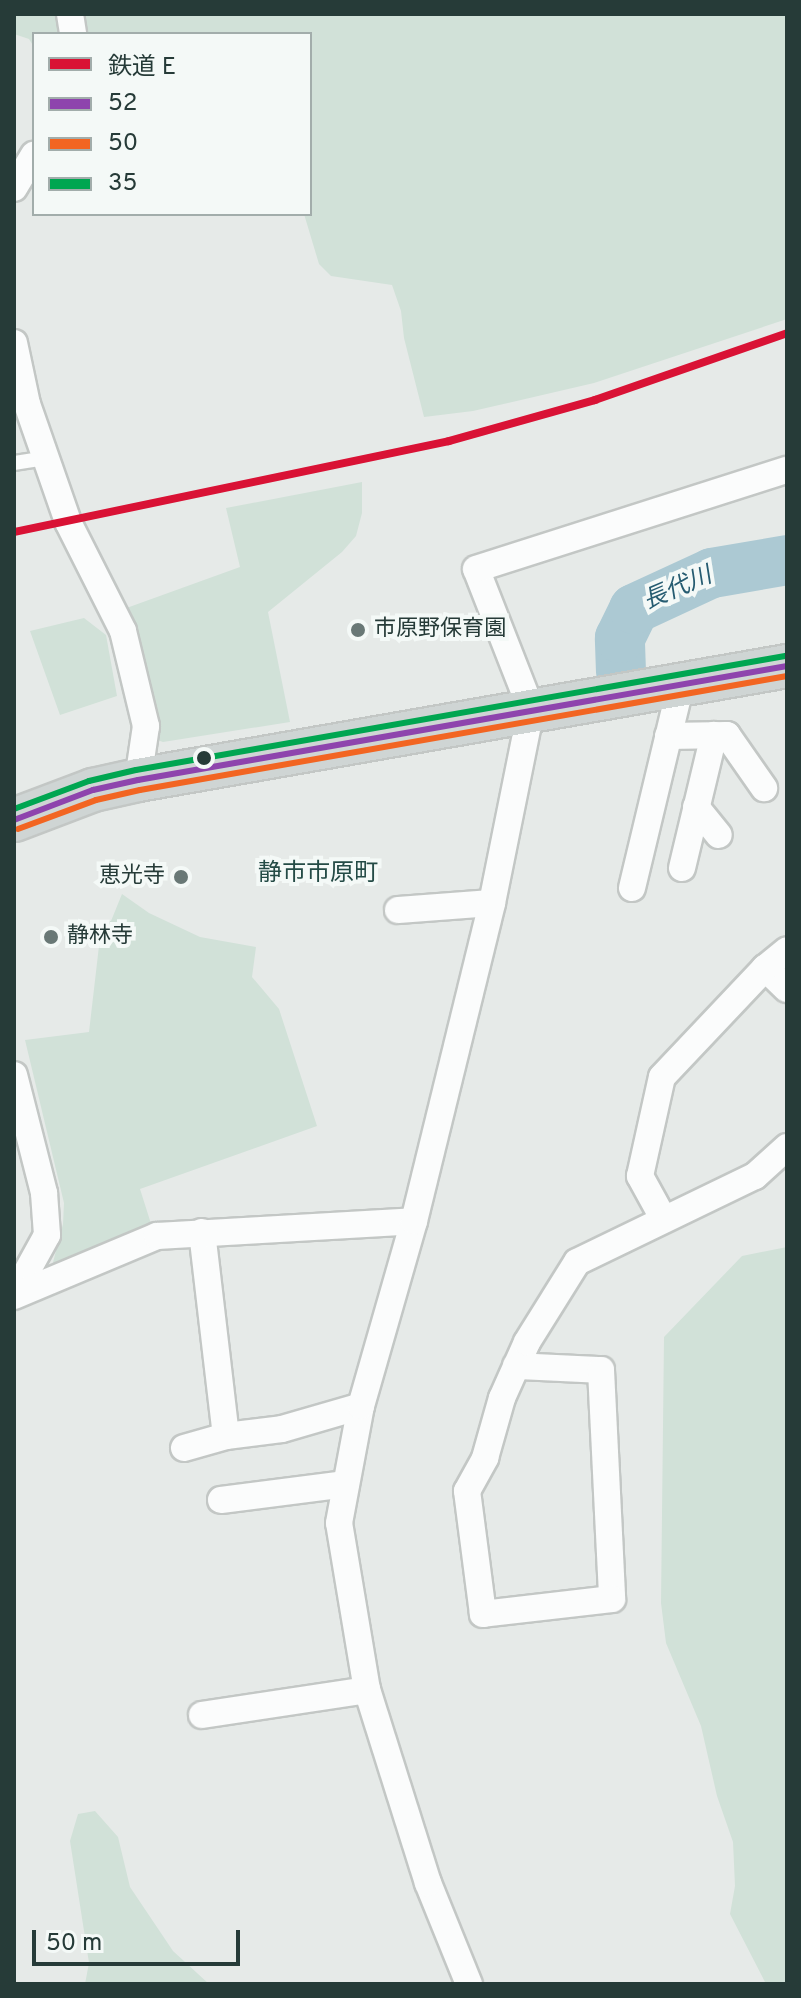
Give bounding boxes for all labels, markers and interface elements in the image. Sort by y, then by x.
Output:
legend [32,32,312,216]
text: 鉄道 E [108,53,176,83]
text: 52 [108,89,137,119]
text: 50 [108,129,138,159]
text: 35 [108,169,137,199]
water label: 長代川 [639,563,717,617]
place label: 市原野保育園 [374,617,506,643]
marker: 市原野保育園 [349,621,367,639]
unlabelled marker [196,750,212,766]
district label: 静市市原町 [258,861,378,889]
place label: 恵光寺 [99,864,165,890]
marker: 恵光寺 [172,868,190,886]
place label: 静林寺 [67,924,133,950]
marker: 静林寺 [42,928,60,946]
scale bar [36,1914,244,1964]
text: 50 m [46,1929,102,1959]

